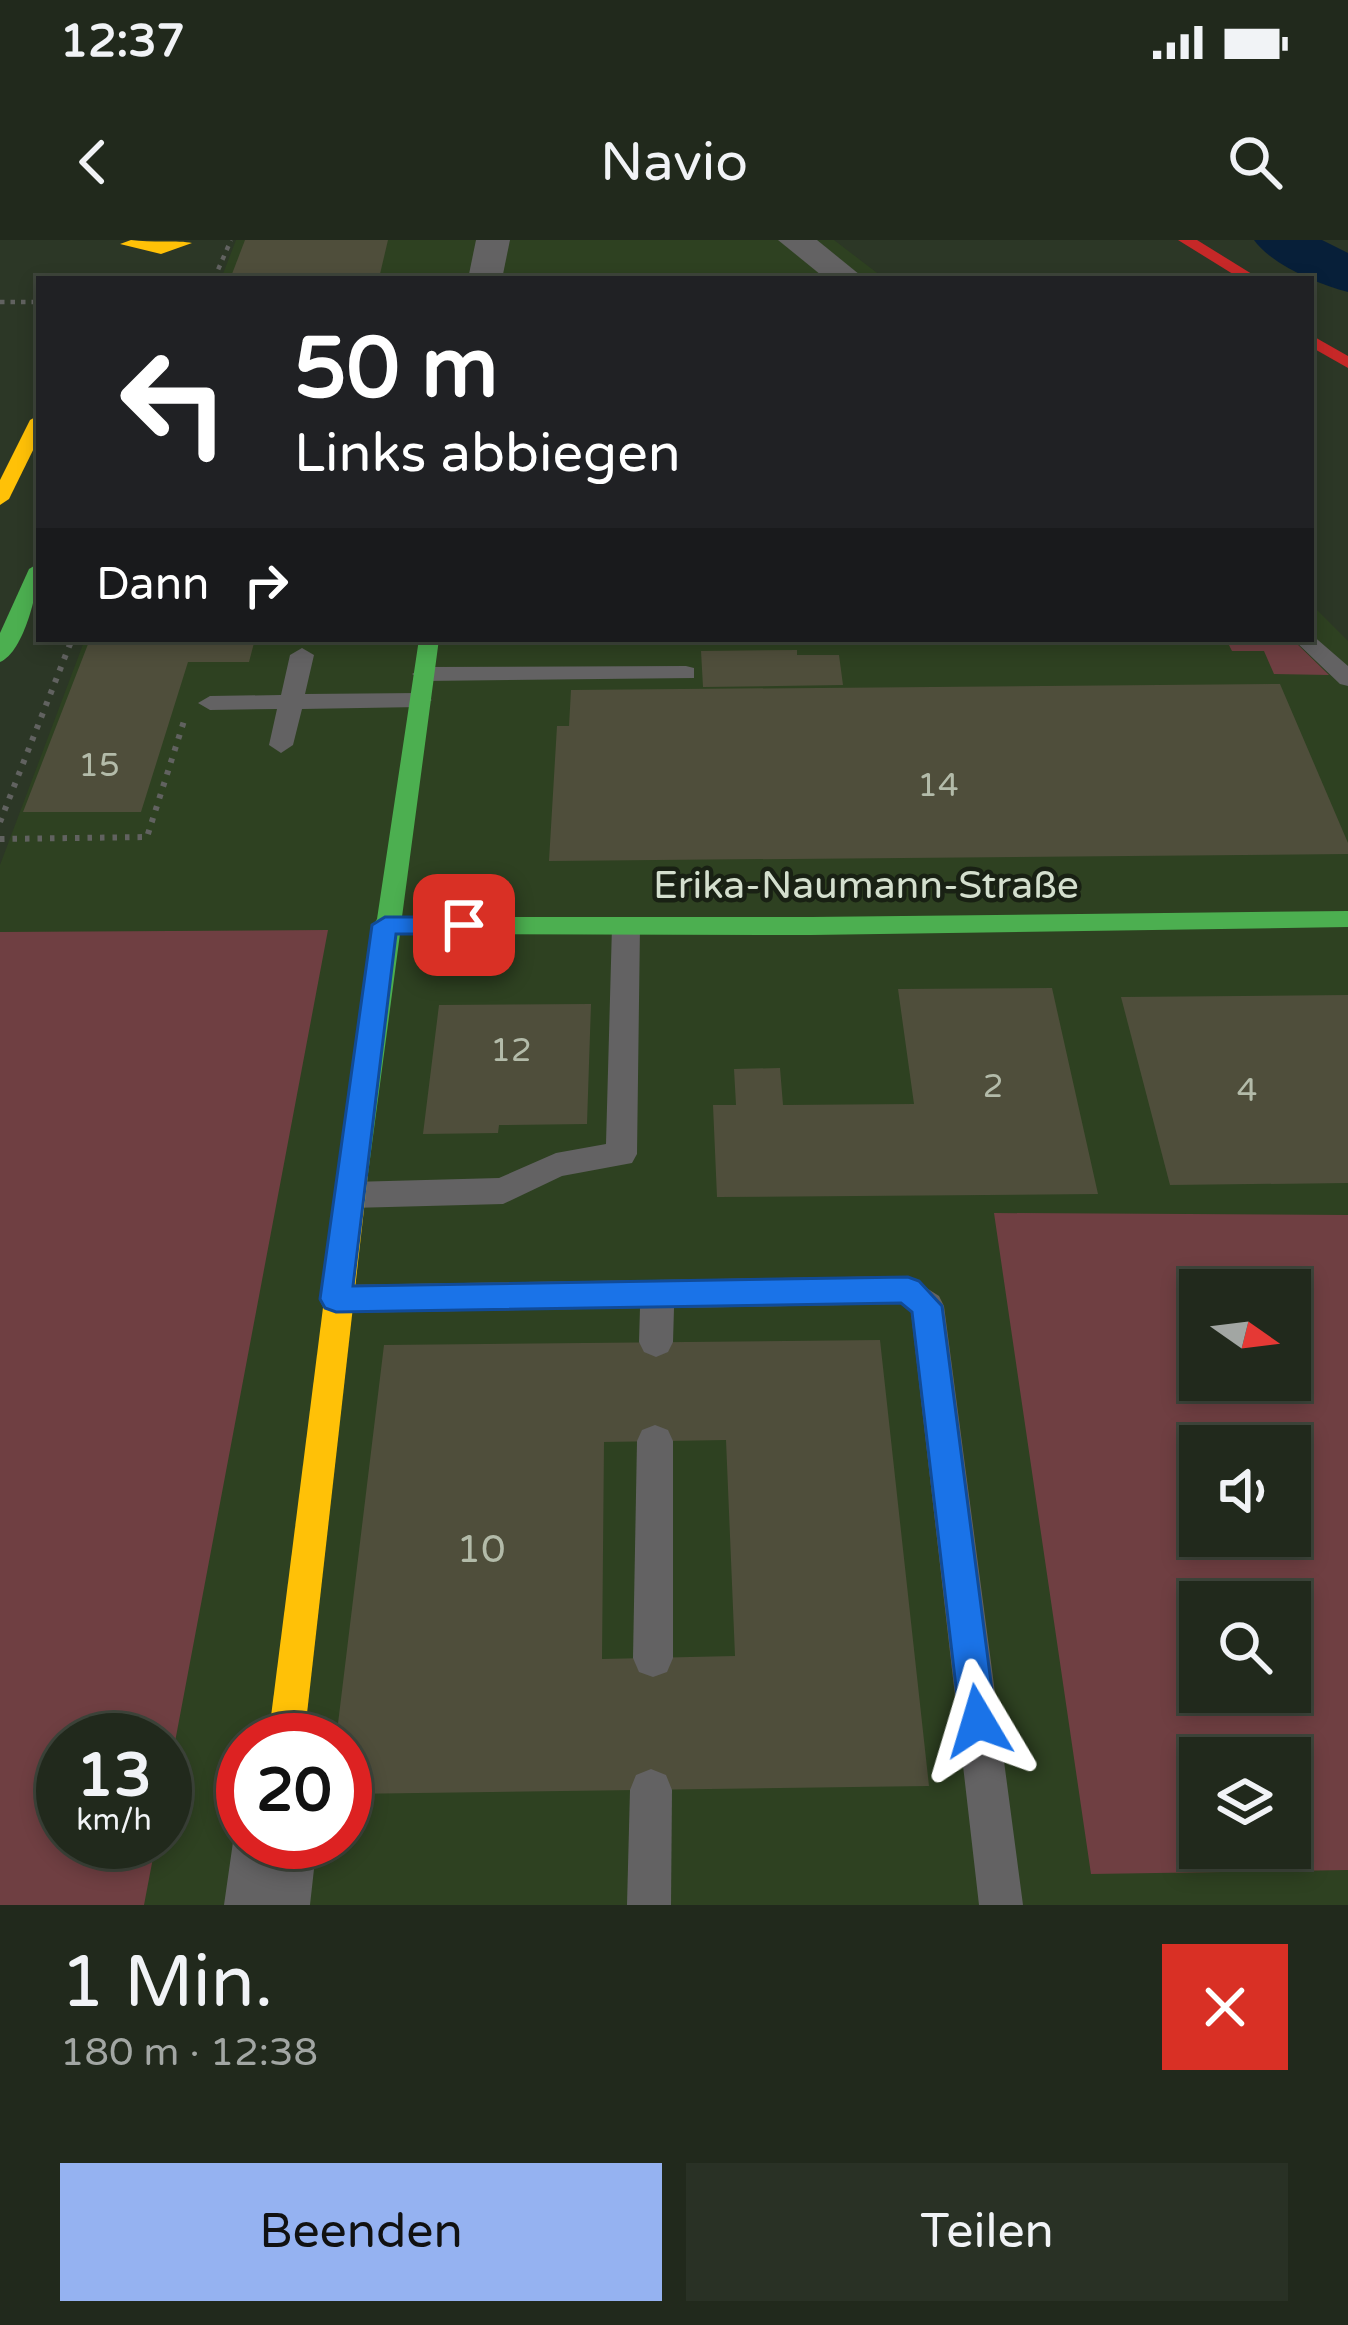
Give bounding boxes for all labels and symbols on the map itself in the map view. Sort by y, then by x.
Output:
house number: 15 [78,746,120,785]
house number: 14 [917,766,959,805]
street label: Erika-Naumann-Straße [653,862,1079,909]
pin [413,874,515,976]
house number: 12 [490,1031,532,1070]
house number: 2 [983,1067,1003,1106]
house number: 4 [1237,1071,1257,1110]
north arrow [1179,1269,1311,1401]
house number: 10 [457,1526,505,1573]
position arrow [915,1658,1041,1784]
speed limit sign: 20 [216,1713,372,1869]

